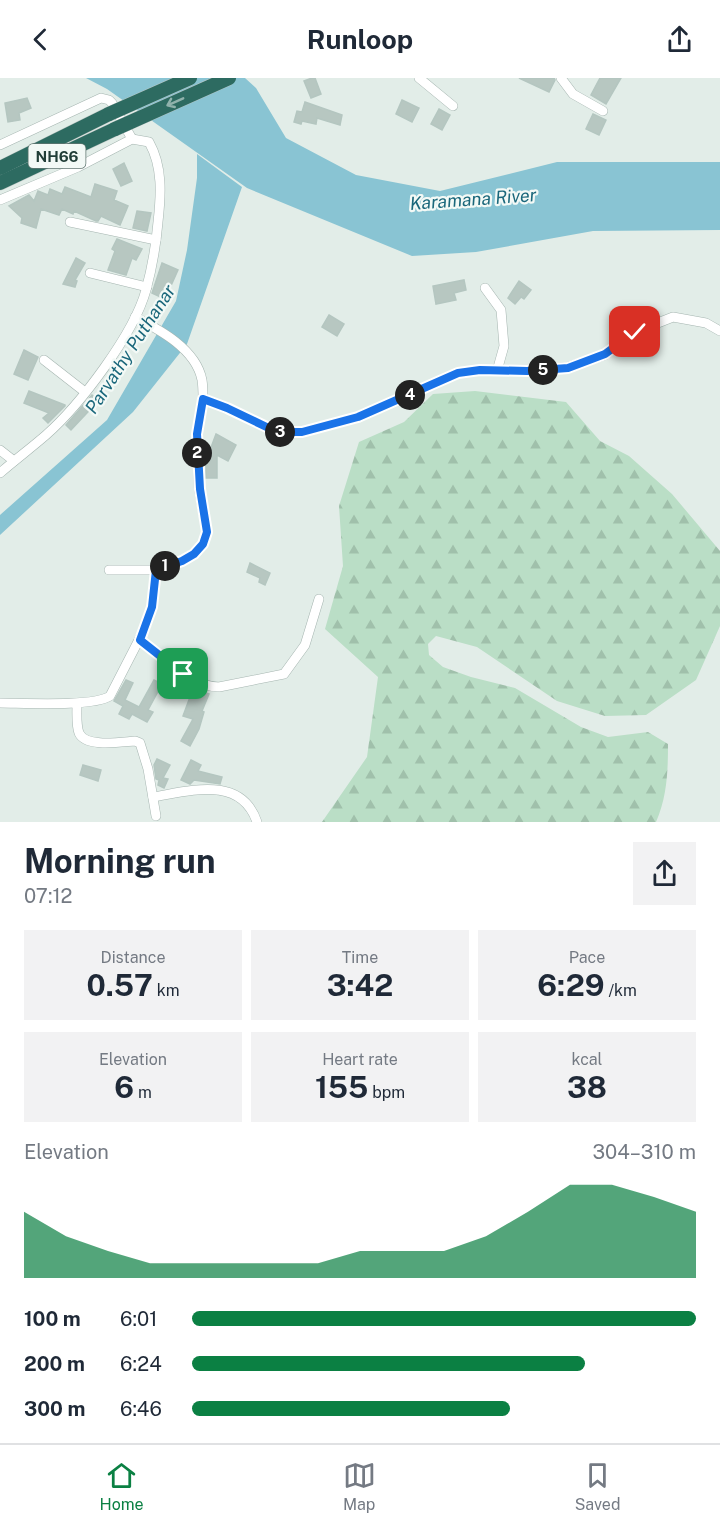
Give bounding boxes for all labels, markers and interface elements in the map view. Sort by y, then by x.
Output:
icon: back [24,23,57,56]
text: Runloop [307,23,413,55]
icon: share [663,23,696,56]
one-way arrow [167,97,185,108]
road number: NH66 [28,144,86,168]
water label: Karamana River [409,184,537,214]
water label: Parvathy Puthanar [81,281,180,417]
pin [609,306,660,357]
icon: check [618,315,651,348]
pin: 5 [528,355,558,385]
text: 5 [538,360,548,379]
pin: 4 [395,380,425,410]
text: 4 [405,385,415,404]
pin: 3 [265,417,295,447]
text: 3 [275,422,285,441]
pin: 2 [182,438,212,468]
text: 2 [192,443,202,462]
pin: 1 [150,551,180,581]
text: 1 [162,556,168,575]
pin [157,648,208,699]
icon: arrive [166,657,199,690]
text: Morning run [24,842,216,880]
button: share [633,842,696,905]
text: 07:12 [24,884,72,908]
text: Distance [101,948,165,967]
text: Time [342,948,378,967]
text: Pace [569,948,605,967]
text: 0.57 [86,967,153,1003]
text: 3:42 [327,967,393,1003]
text: 6:29 [537,967,605,1003]
text: km [153,981,180,1000]
text: /km [605,981,637,1000]
text: Elevation [99,1050,167,1069]
text: Heart rate [322,1050,398,1069]
text: kcal [572,1050,602,1069]
text: 6 [114,1069,134,1105]
text: 155 [315,1069,368,1105]
text: 38 [567,1069,607,1105]
text: m [134,1083,152,1102]
text: bpm [368,1083,405,1102]
text: Elevation [24,1140,109,1164]
text: 304–310 m [593,1140,696,1164]
text: 100 m [24,1307,81,1331]
text: 6:01 [120,1307,157,1331]
text: 200 m [24,1352,85,1376]
text: 6:24 [120,1352,162,1376]
text: 300 m [24,1397,85,1421]
text: 6:46 [120,1397,162,1421]
tab: Home [100,1459,144,1514]
tab: Map [343,1459,376,1514]
tab: Saved [575,1459,620,1514]

